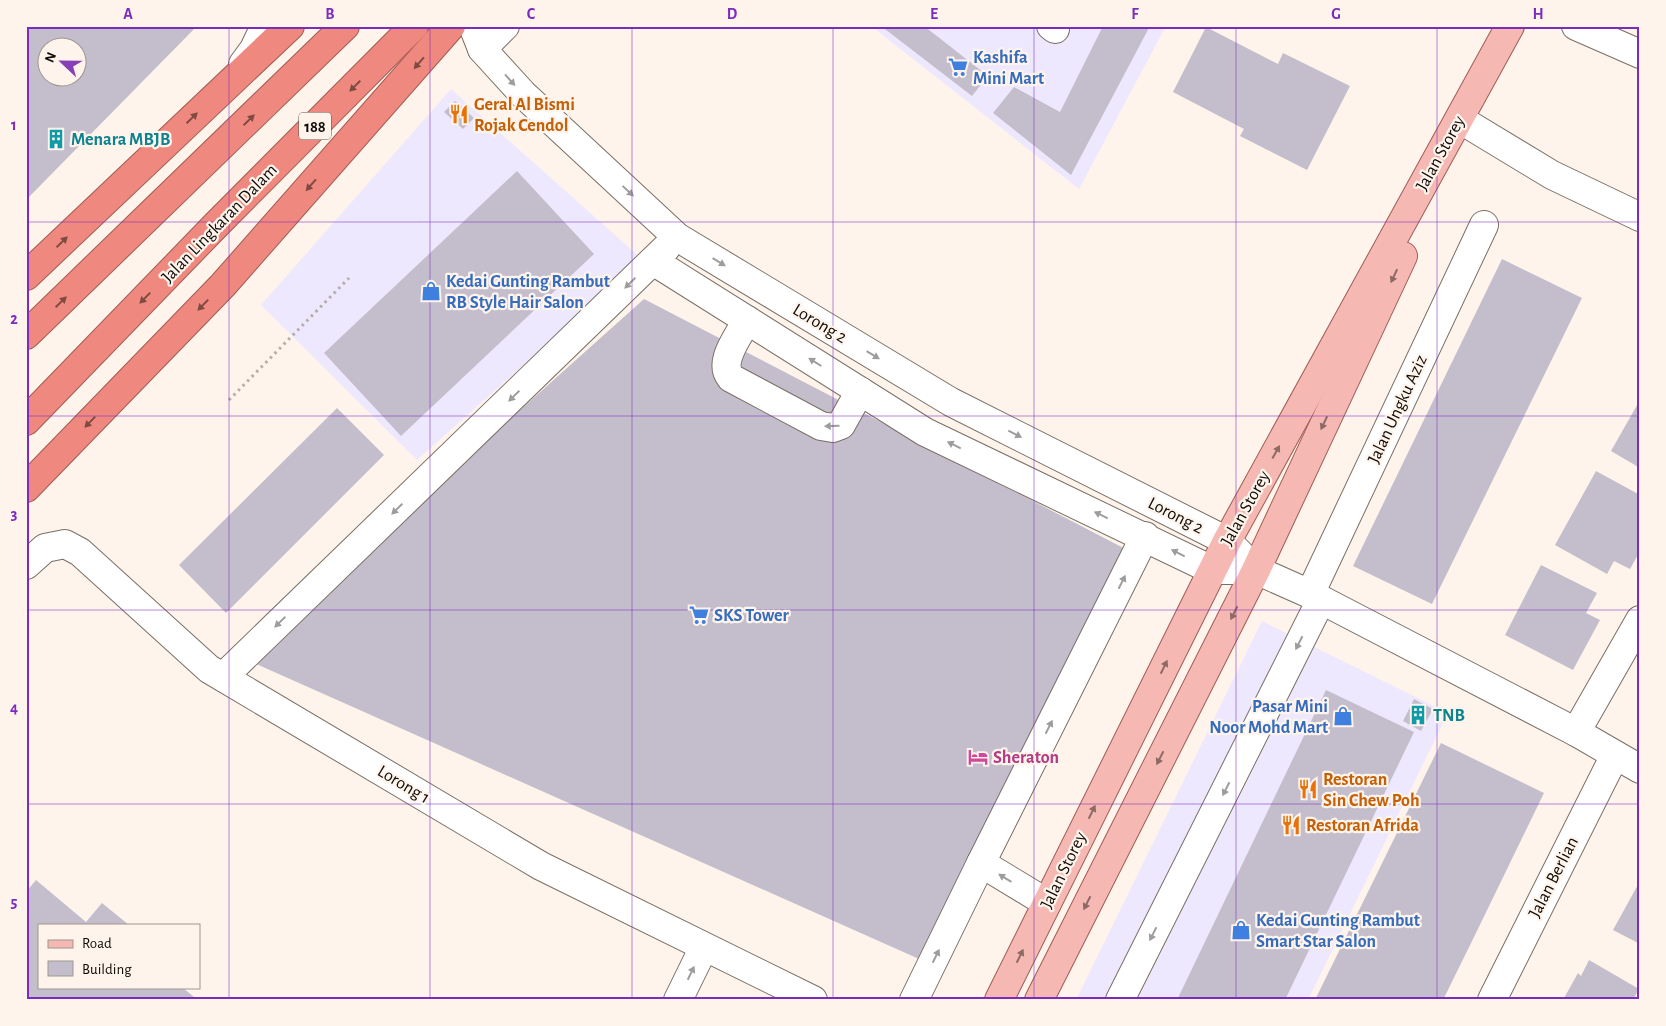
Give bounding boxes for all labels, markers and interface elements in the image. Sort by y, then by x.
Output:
text: A [123,6,133,22]
text: B [325,6,335,22]
text: C [527,6,536,22]
text: D [727,6,738,22]
text: E [930,6,938,22]
text: F [1131,6,1139,22]
text: G [1331,6,1341,22]
text: H [1532,6,1544,22]
north arrow [38,38,88,88]
place label: Kashifa Mini Mart [973,49,1044,88]
text: N [43,50,59,65]
one-way arrow [413,56,425,68]
supermarket icon: Kashifa Mini Mart [947,56,969,78]
one-way arrow [504,74,516,86]
one-way arrow [349,79,361,91]
place label: Geral Al Bismi Rojak Cendol [474,96,575,135]
restaurant icon: Geral Al Bismi Rojak Cendol [448,103,470,125]
one-way arrow [186,112,198,124]
road number: 188 [299,112,331,140]
street label: Jalan Storey [1413,113,1469,194]
one-way arrow [243,114,255,126]
text: 1 [11,117,17,133]
building icon: Menara MBJB [45,128,67,150]
place label: Menara MBJB [71,131,170,149]
street label: Jalan Lingkaran Dalam [159,161,281,286]
one-way arrow [306,178,317,191]
one-way arrow [622,185,634,197]
one-way arrow [55,236,67,248]
one-way arrow [713,258,726,267]
one-way arrow [1389,269,1397,283]
place label: Kedai Gunting Rambut RB Style Hair Salon [446,273,610,312]
one-way arrow [625,277,637,289]
shop icon: Kedai Gunting Rambut RB Style Hair Salon [420,280,442,302]
one-way arrow [140,292,152,304]
one-way arrow [55,296,67,308]
one-way arrow [197,299,209,311]
street label: Lorong 2 [789,301,850,347]
text: 2 [10,311,18,327]
one-way arrow [867,350,880,359]
street label: Jalan Ungku Aziz [1365,352,1431,466]
one-way arrow [808,358,821,367]
one-way arrow [508,390,520,402]
one-way arrow [84,416,96,428]
one-way arrow [1320,416,1328,430]
one-way arrow [823,422,839,430]
one-way arrow [1008,430,1022,438]
one-way arrow [947,441,961,449]
one-way arrow [1272,445,1280,460]
street label: Jalan Storey [1218,468,1274,549]
street label: Lorong 2 [1145,494,1206,537]
one-way arrow [391,503,403,515]
text: 3 [11,506,18,522]
one-way arrow [1094,511,1108,519]
one-way arrow [1171,549,1186,557]
one-way arrow [1118,575,1126,589]
supermarket icon: SKS Tower [688,604,710,626]
one-way arrow [1230,606,1238,620]
place label: SKS Tower [714,607,790,625]
one-way arrow [274,616,286,628]
one-way arrow [1295,636,1303,651]
one-way arrow [1160,660,1168,674]
place label: Pasar Mini Noor Mohd Mart [1209,698,1328,737]
text: 4 [10,700,18,716]
building icon: TNB [1407,704,1429,726]
shop icon: Pasar Mini Noor Mohd Mart [1332,705,1354,727]
place label: TNB [1433,707,1465,725]
one-way arrow [1045,720,1053,735]
hotel icon: Sheraton [967,746,989,768]
place label: Sheraton [993,749,1059,767]
one-way arrow [1156,751,1164,765]
street label: Lorong 1 [374,762,433,807]
place label: Restoran Sin Chew Poh [1323,771,1420,810]
restaurant icon: Restoran Sin Chew Poh [1297,778,1319,800]
one-way arrow [1222,781,1231,796]
one-way arrow [1088,805,1096,820]
restaurant icon: Restoran Afrida [1280,814,1302,836]
place label: Restoran Afrida [1306,817,1419,835]
street label: Jalan Storey [1038,829,1090,912]
street label: Jalan Berlian [1526,834,1582,921]
one-way arrow [998,873,1011,882]
text: 5 [11,894,18,910]
one-way arrow [1083,896,1091,910]
place label: Kedai Gunting Rambut Smart Star Salon [1256,912,1420,951]
shop icon: Kedai Gunting Rambut Smart Star Salon [1230,919,1252,941]
legend [38,924,200,988]
one-way arrow [1149,927,1157,941]
text: Road [82,936,112,951]
one-way arrow [932,949,940,963]
one-way arrow [1016,949,1024,963]
text: Building [82,962,132,977]
one-way arrow [687,966,695,980]

